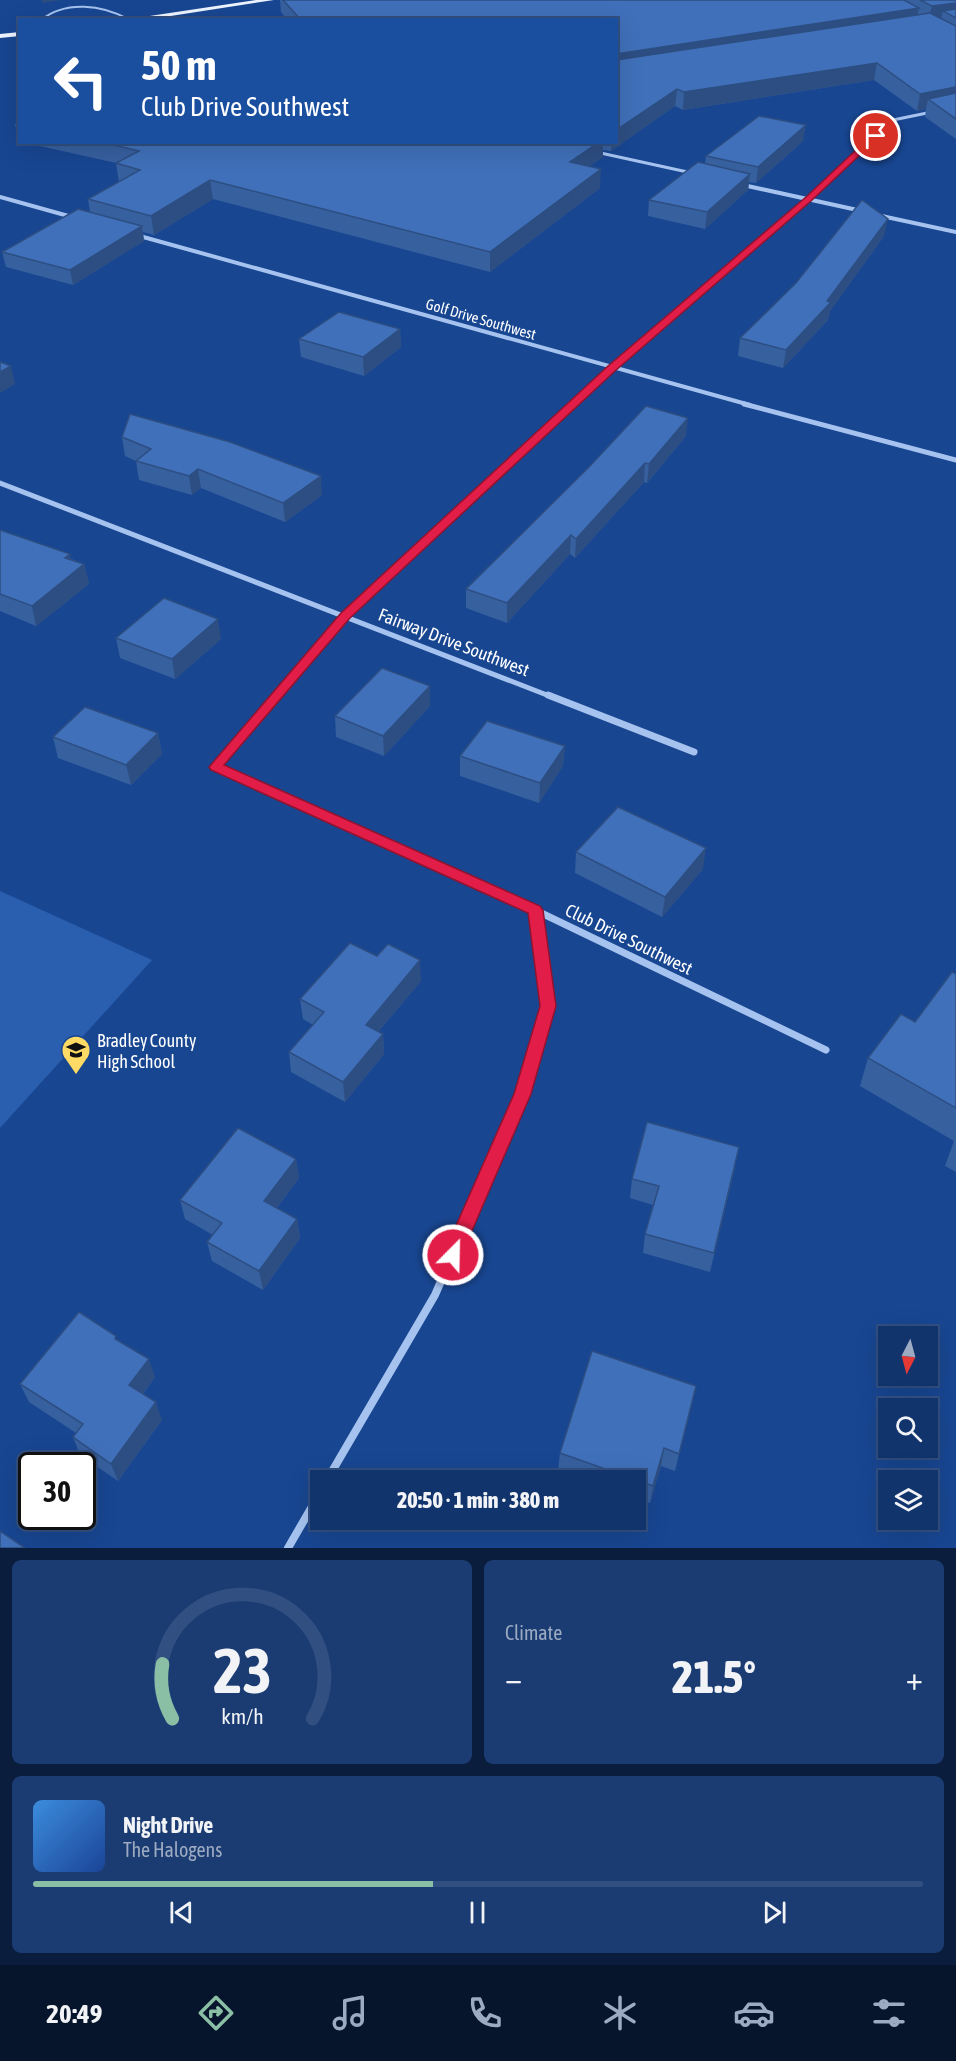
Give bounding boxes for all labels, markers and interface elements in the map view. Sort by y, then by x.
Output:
text: 50 m [141,41,216,89]
icon: left [42,42,120,120]
text: Club Drive Southwest [141,91,349,122]
pin [850,110,901,161]
icon: arrive [859,119,892,152]
street label: Golf Drive Southwest [424,295,538,343]
street label: Fairway Drive Southwest [376,604,532,680]
street label: Club Drive Southwest [562,899,696,979]
place label: Bradley County High School [97,1030,196,1072]
school or university icon: Bradley County High School [60,1034,92,1076]
position arrow [421,1223,485,1287]
north arrow [878,1326,938,1386]
map controls [878,1326,938,1530]
button: search [878,1398,938,1458]
speed limit sign: 30 [18,1452,96,1530]
button: layers [878,1470,938,1530]
text: 20:50 · 1 min · 380 m [397,1487,559,1513]
text: Climate [505,1621,562,1644]
text: 23 [213,1635,271,1706]
text: 21.5° [672,1651,756,1703]
text: − [505,1659,522,1697]
text: + [906,1659,923,1697]
text: km/h [221,1704,263,1729]
text: Night Drive [123,1812,213,1838]
text: The Halogens [123,1838,222,1861]
icon: previous [165,1896,198,1929]
icon: pause [461,1896,494,1929]
icon: next [758,1896,791,1929]
icon: directions [195,1992,237,2034]
icon: music [329,1992,371,2034]
icon: phone [464,1992,506,2034]
icon: climate [599,1992,641,2034]
icon: car [733,1992,775,2034]
icon: filters [868,1992,910,2034]
text: 20:49 [46,1998,102,2029]

